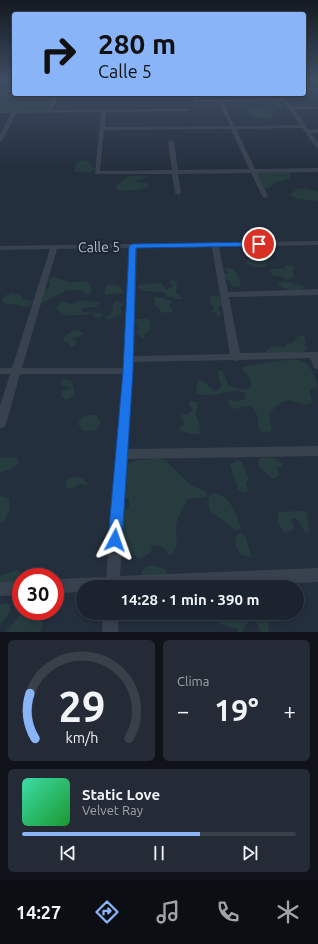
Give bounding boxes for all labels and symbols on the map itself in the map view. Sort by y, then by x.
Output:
pin [242,227,276,261]
street label: Calle 5 [78,239,120,255]
position arrow [94,519,136,561]
speed limit sign: 30 [12,568,64,620]

